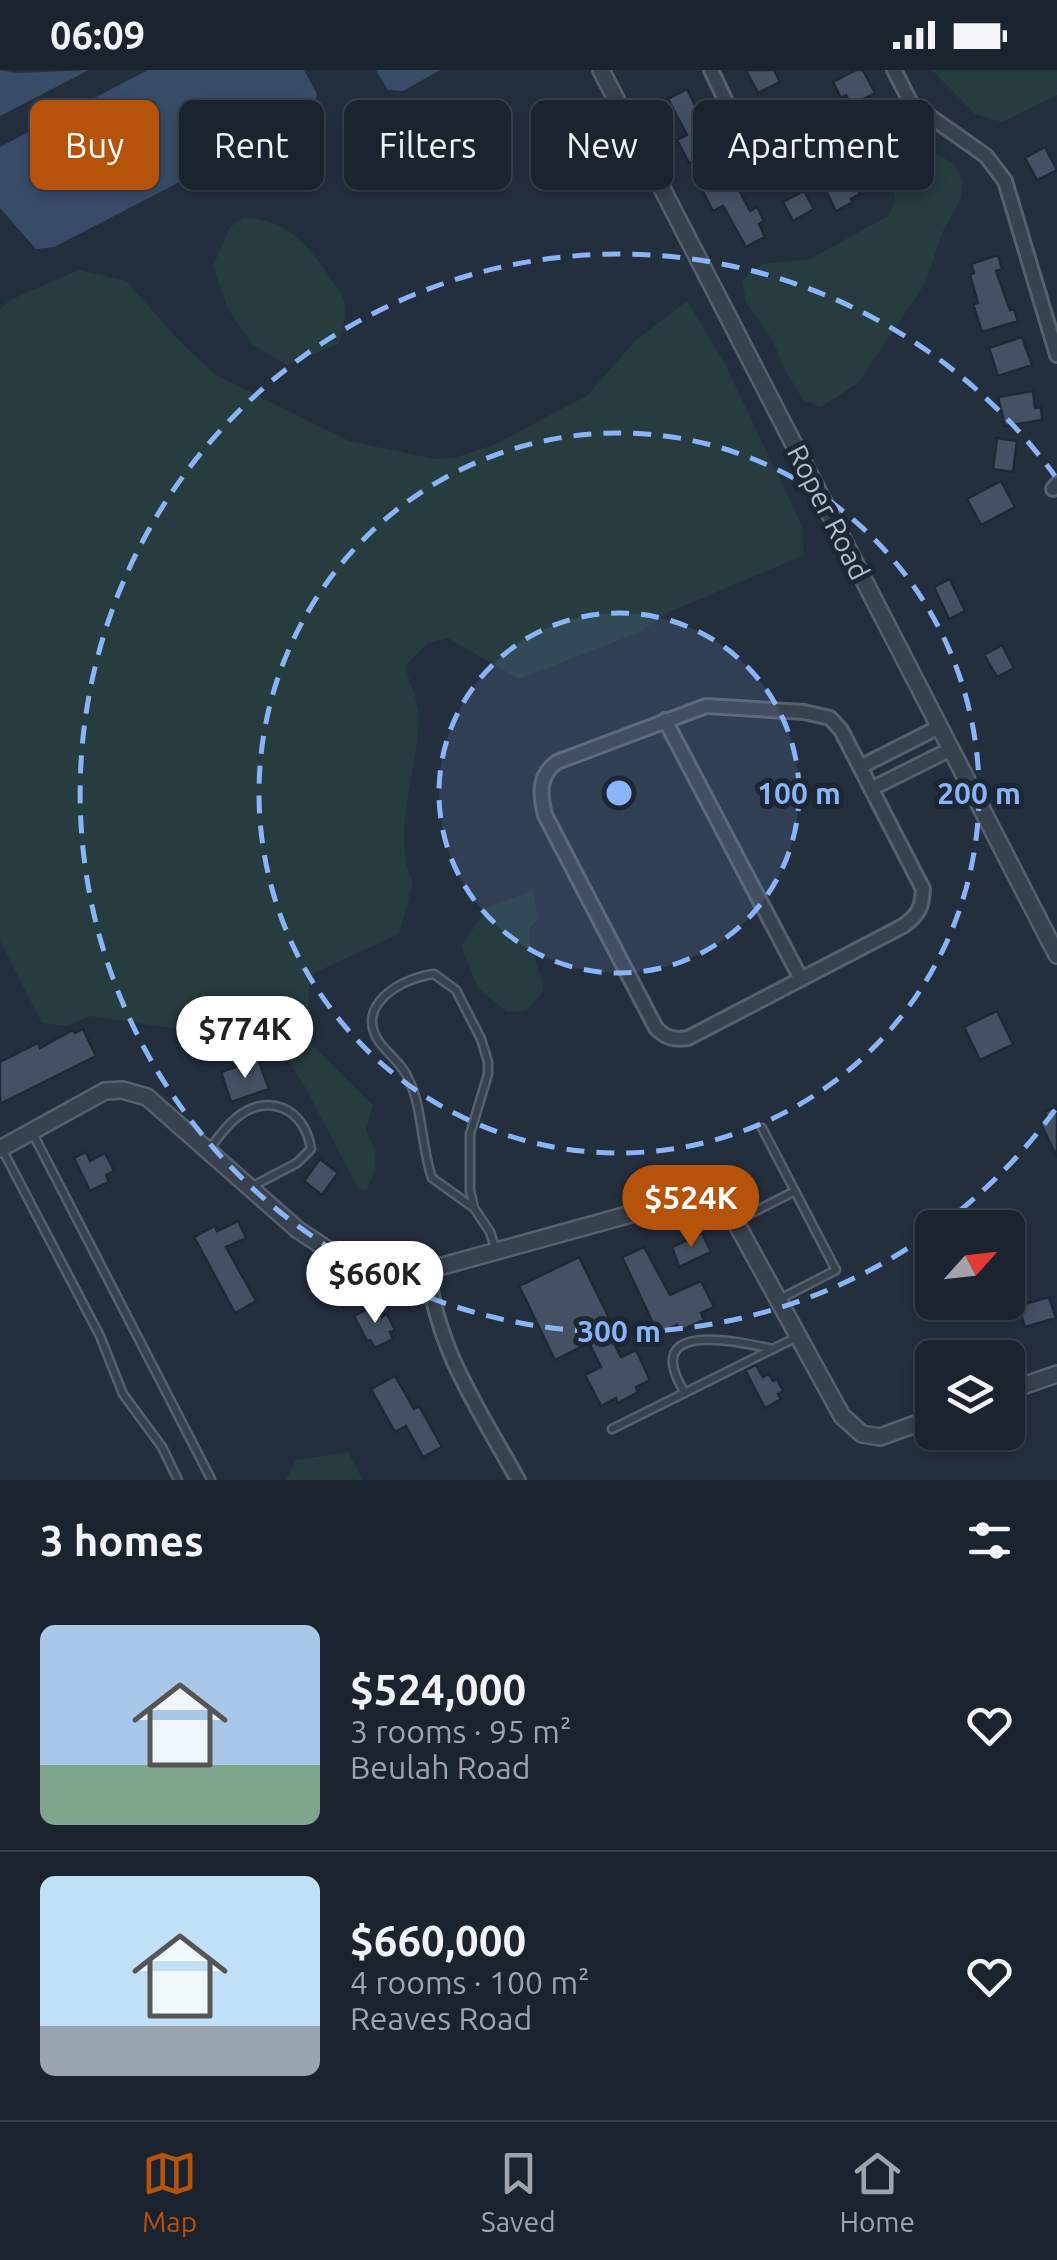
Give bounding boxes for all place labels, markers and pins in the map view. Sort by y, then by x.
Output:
centre of rings [601,775,637,811]
pin: $774K [175,996,315,1081]
pin: $524K [621,1165,761,1250]
pin: $660K [305,1241,445,1326]

